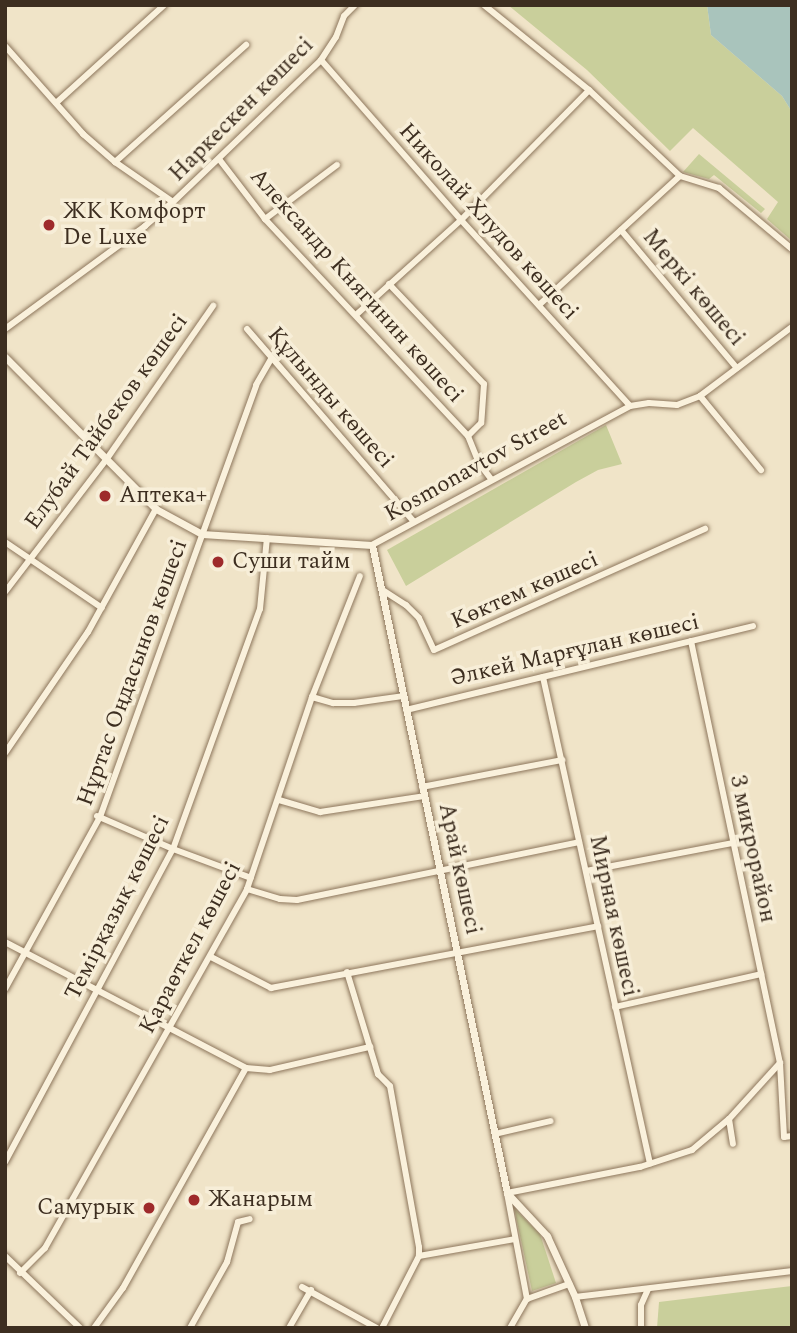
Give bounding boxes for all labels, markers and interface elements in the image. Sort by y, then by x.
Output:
street label: Наркескен көшесі [164,32,320,188]
street label: Николай Хлудов көшесі [392,118,584,326]
street label: Александр Княгинин көшесі [243,163,469,409]
place label: ЖК Комфорт De Luxe [63,198,206,252]
marker: ЖК Комфорт De Luxe [41,217,57,233]
street label: Меркі көшесі [636,224,750,352]
street label: Елубай Тайбеков көшесі [20,309,194,535]
street label: Құлынды көшесі [261,322,399,474]
street label: Kosmonavtov Street [380,405,572,529]
place label: Аптека+ [119,482,207,510]
marker: Аптека+ [97,488,113,504]
street label: Нұртас Оңдасынов көшесі [72,536,194,810]
street label: Көктем көшесі [447,546,603,636]
place label: Суши тайм [232,548,350,576]
marker: Суши тайм [210,554,226,570]
street label: Әлкей Марғұлан көшесі [448,609,702,693]
street label: 3 микрорайон [723,773,781,925]
street label: Арай көшесі [432,801,486,937]
street label: Темірқазық көшесі [59,811,177,1005]
street label: Мирная көшесі [582,833,644,999]
street label: Қараөткел көшесі [134,857,248,1039]
place label: Жанарым [208,1186,313,1214]
marker: Жанарым [186,1192,202,1208]
place label: Самурык [37,1194,135,1222]
marker: Самурык [141,1200,157,1216]

